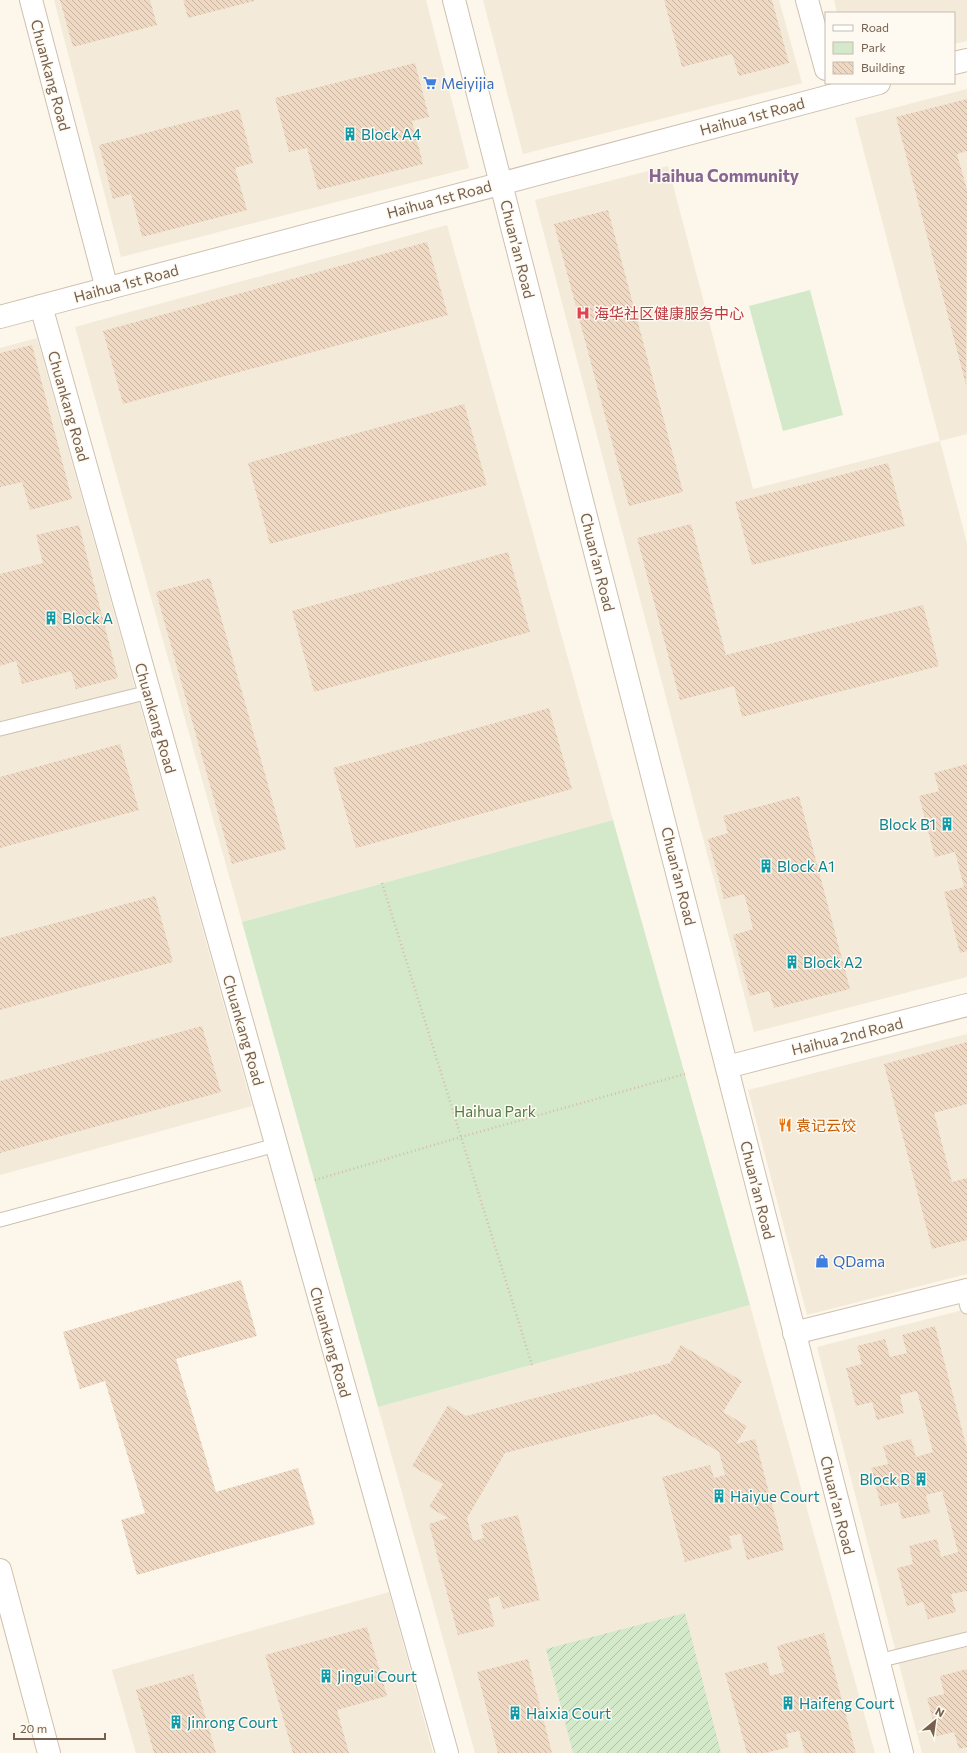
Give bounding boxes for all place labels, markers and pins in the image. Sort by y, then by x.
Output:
place label: Meiyijia [441,74,494,92]
supermarket icon: Meiyijia [422,75,438,91]
place label: Block A4 [361,125,421,143]
building icon: Block A4 [342,126,358,142]
place label: 海华社区健康服务中心 [594,304,744,322]
hospital icon: 海华社区健康服务中心 [575,305,591,321]
place label: Block A [62,609,113,627]
building icon: Block A [43,610,59,626]
place label: Block B1 [879,815,936,833]
building icon: Block B1 [939,816,955,832]
place label: Block A1 [777,857,835,875]
building icon: Block A1 [758,858,774,874]
place label: Block A2 [803,953,863,971]
building icon: Block A2 [784,954,800,970]
place label: 袁记云饺 [796,1116,856,1134]
restaurant icon: 袁记云饺 [777,1117,793,1133]
place label: QDama [833,1252,885,1270]
shop icon: QDama [814,1253,830,1269]
place label: Block B [859,1470,910,1488]
building icon: Block B [913,1471,929,1487]
place label: Haiyue Court [730,1487,820,1505]
building icon: Haiyue Court [711,1488,727,1504]
place label: Jingui Court [337,1667,417,1685]
building icon: Jingui Court [318,1668,334,1684]
place label: Haifeng Court [799,1694,895,1712]
building icon: Haifeng Court [780,1695,796,1711]
place label: Haixia Court [526,1704,611,1722]
building icon: Haixia Court [507,1705,523,1721]
place label: Jinrong Court [187,1713,278,1731]
building icon: Jinrong Court [168,1714,184,1730]

